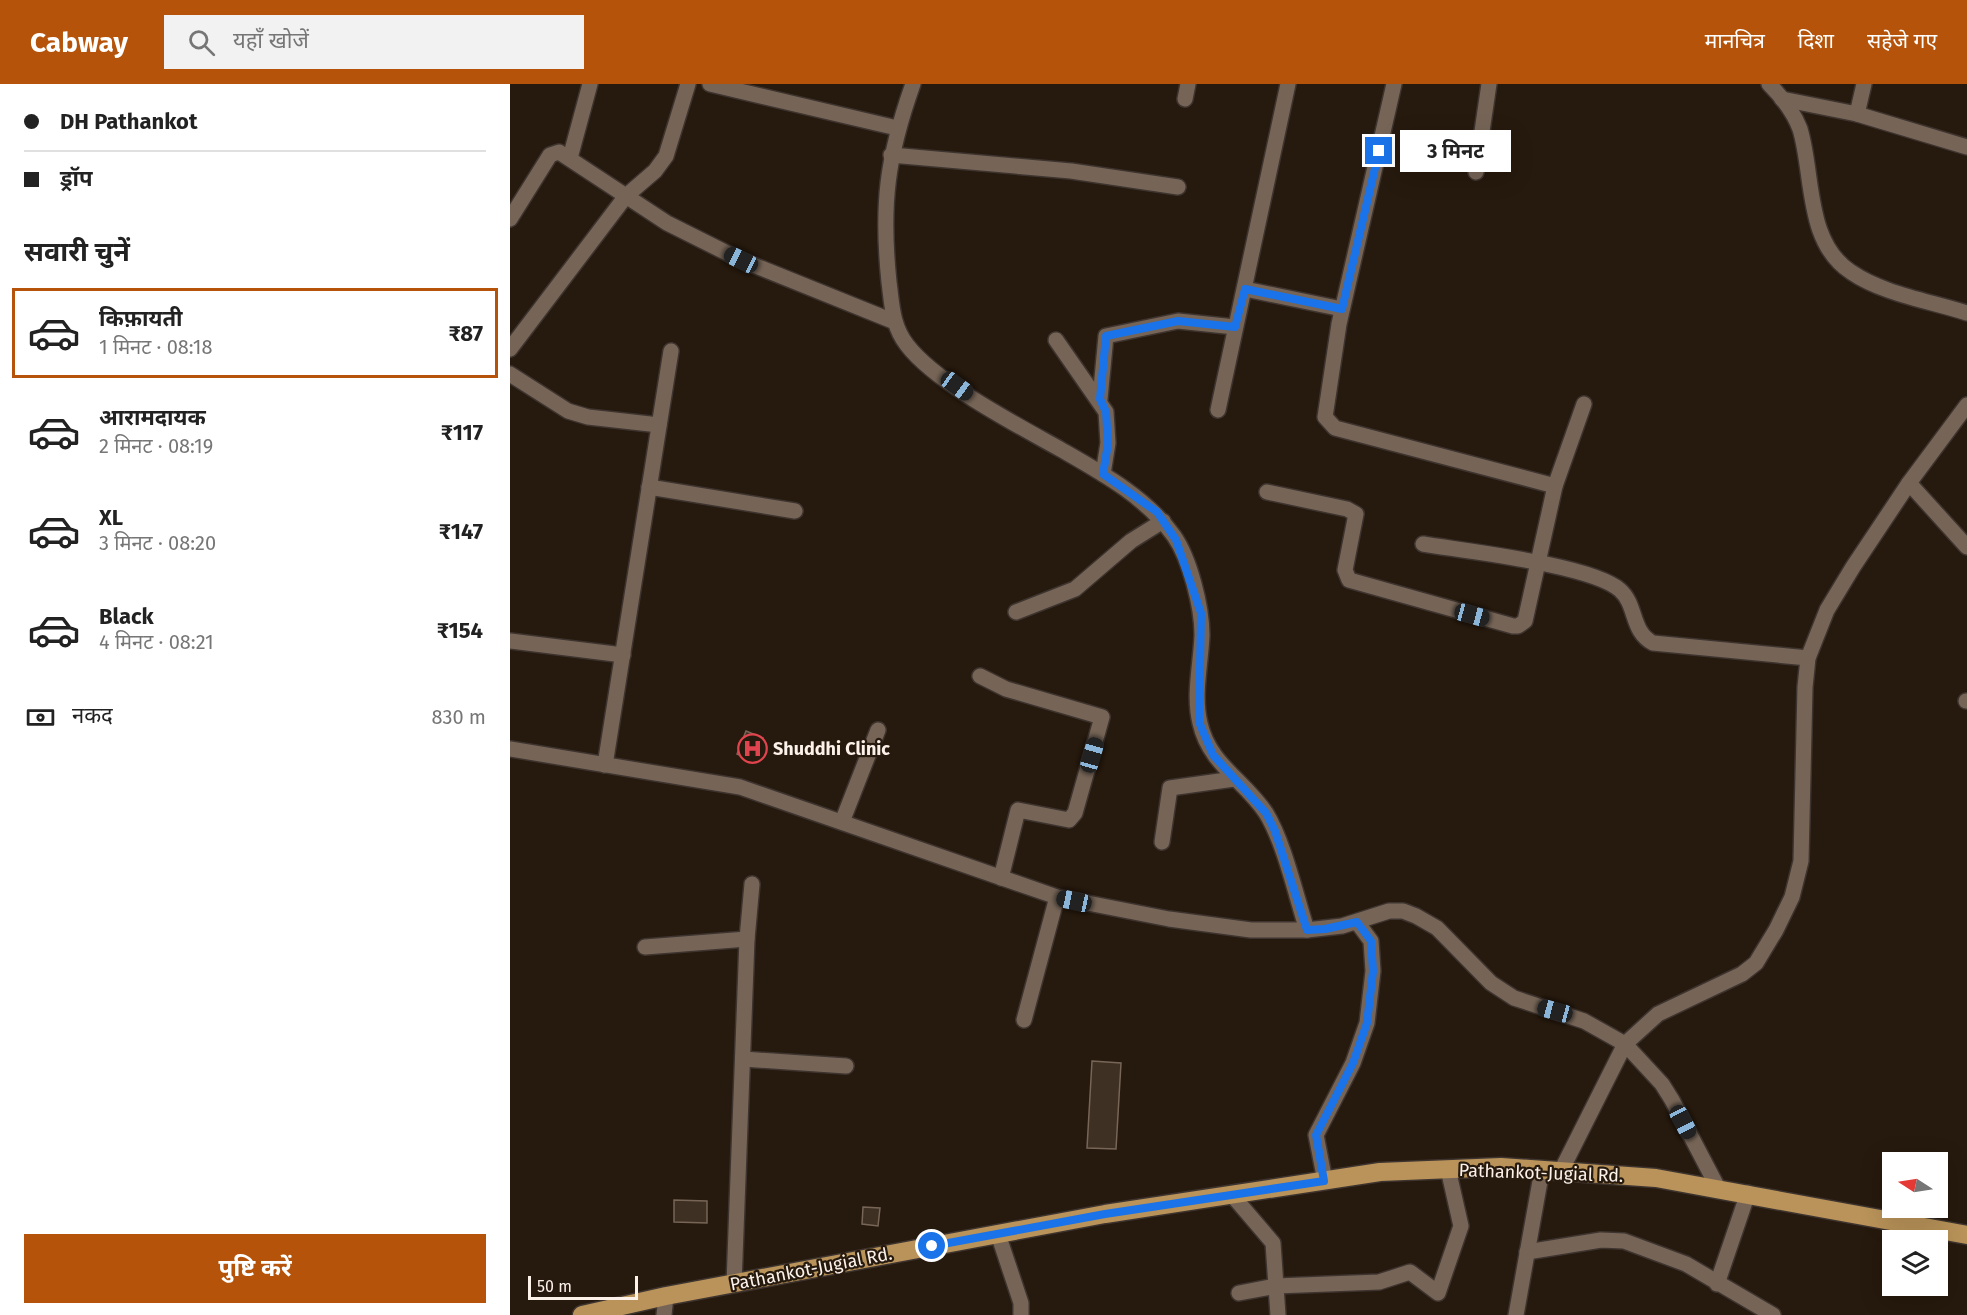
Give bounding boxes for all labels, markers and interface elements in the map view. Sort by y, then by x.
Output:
search box [164,15,584,69]
text: Cabway [30,26,128,59]
icon: search [185,26,218,59]
text: यहाँ खोजें [233,27,309,54]
text: मानचित्र [1705,28,1765,54]
text: दिशा [1798,28,1834,54]
text: सहेजे गए [1867,28,1937,54]
text: DH Pathankot [60,108,197,135]
callout: 3 मिनट [1400,130,1511,172]
route end [1365,137,1392,164]
text: 3 मिनट [1427,139,1484,163]
text: ड्रॉप [60,165,93,192]
text: सवारी चुनें [24,236,130,268]
car [721,244,761,276]
text: किफ़ायती [99,305,183,332]
icon: car [27,306,81,360]
text: ₹87 [449,320,483,347]
text: 1 मिनट · 08:18 [99,335,213,359]
car [937,368,977,404]
text: आरामदायक [99,404,206,431]
icon: car [27,405,81,459]
text: ₹117 [441,419,483,446]
text: 2 मिनट · 08:19 [99,434,213,458]
icon: car [27,504,81,558]
text: XL [99,504,123,531]
text: ₹147 [439,518,483,545]
text: 3 मिनट · 08:20 [99,531,216,555]
car [1452,602,1492,628]
icon: car [27,603,81,657]
text: Black [99,603,154,630]
text: ₹154 [437,617,483,644]
text: 4 मिनट · 08:21 [99,630,214,654]
icon: cash [24,701,57,734]
text: नकद [72,702,113,729]
text: 830 m [431,705,486,729]
hospital icon: Shuddhi Clinic [736,733,768,765]
car [1078,735,1106,775]
place label: Shuddhi Clinic [773,738,890,760]
car [1055,888,1093,914]
car [1535,998,1575,1024]
car [1667,1102,1699,1142]
north arrow [1882,1152,1948,1218]
map controls [1882,1152,1948,1296]
street label: Pathankot-Jugial Rd. [1458,1159,1624,1187]
button: layers [1882,1230,1948,1296]
route start [918,1232,945,1259]
button: पुष्टि करें [24,1234,486,1303]
street label: Pathankot-Jugial Rd. [728,1242,894,1296]
scale bar [528,1273,638,1300]
text: 50 m [537,1277,572,1296]

